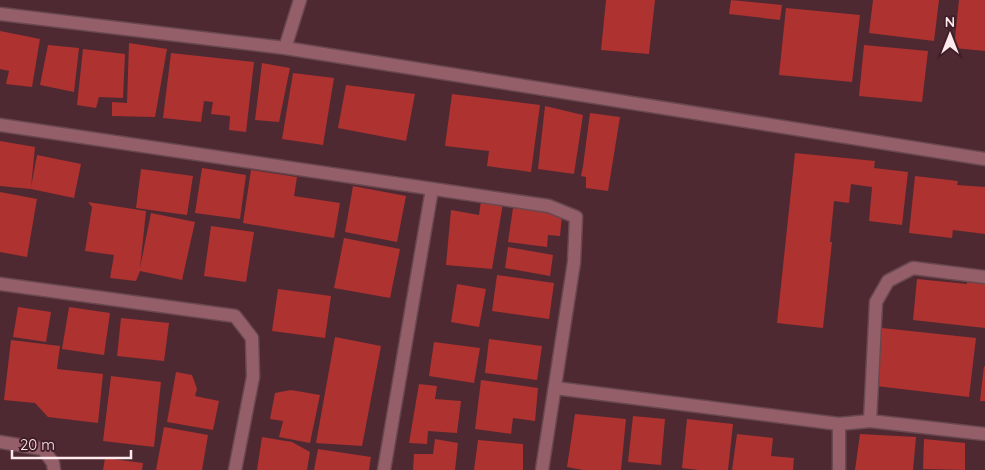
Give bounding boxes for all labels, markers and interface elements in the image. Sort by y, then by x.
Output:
north arrow [925,10,975,60]
text: N [945,13,955,31]
scale bar [12,428,131,460]
text: 20 m [20,435,55,454]

